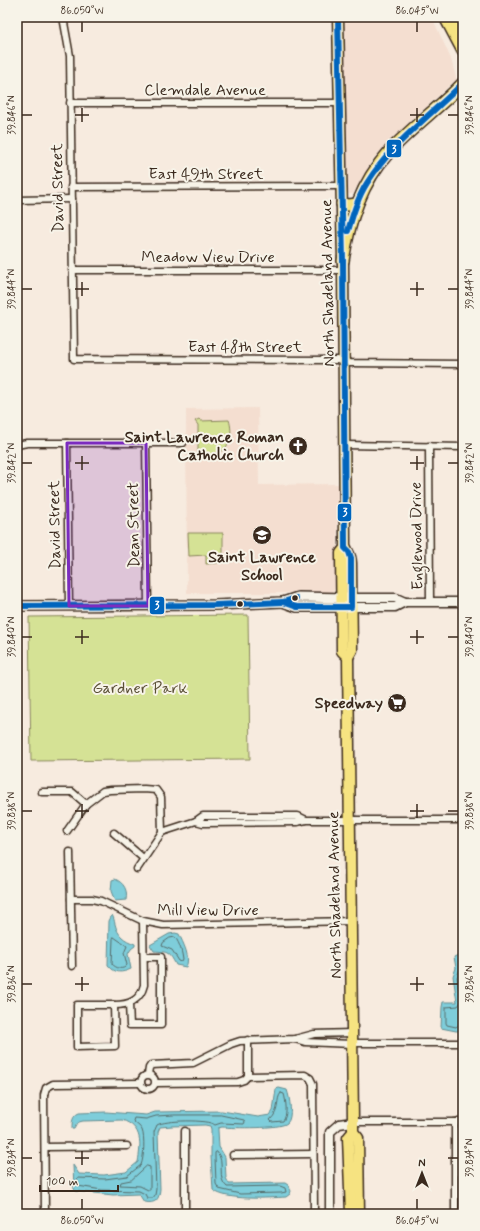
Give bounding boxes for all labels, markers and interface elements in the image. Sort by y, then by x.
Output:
text: 86.050°W [61,4,103,18]
text: 86.045°W [395,4,439,18]
street label: Clemdale Avenue [144,80,266,101]
text: 39.846°N [5,95,19,135]
text: 39.846°N [463,95,477,135]
line badge: 3 [386,139,402,158]
street label: David Street [47,143,69,233]
text: 3 [392,143,397,157]
street label: East 49th Street [148,164,264,185]
street label: North Shadeland Avenue [316,199,340,367]
street label: Meadow View Drive [141,247,275,268]
text: 39.844°N [5,268,19,309]
text: 39.844°N [463,268,477,309]
street label: East 48th Street [188,337,303,358]
place label: Saint Lawrence Roman Catholic Church [125,427,284,466]
church icon: Saint Lawrence Roman Catholic Church [287,435,309,457]
text: 39.842°N [5,442,19,483]
text: 39.842°N [463,442,477,483]
street label: David Street [44,480,66,570]
street label: Dean Street [123,481,145,568]
street label: Englewood Drive [406,482,429,590]
line badge: 3 [337,503,352,522]
text: 3 [343,506,348,520]
school or university icon: Saint Lawrence School [251,524,273,546]
place label: Saint Lawrence School [208,547,316,586]
unlabelled marker [290,593,300,603]
line badge: 3 [149,596,165,615]
text: 3 [155,599,160,613]
unlabelled marker [235,599,245,609]
text: 39.840°N [5,616,19,657]
text: 39.840°N [463,616,477,657]
park label: Gardner Park [93,678,187,699]
supermarket icon: Speedway [386,692,408,714]
place label: Speedway [315,693,383,714]
text: 39.838°N [5,792,19,830]
text: 39.838°N [463,792,477,830]
street label: North Shadeland Avenue [323,811,347,979]
street label: Mill View Drive [157,900,259,921]
text: 39.836°N [5,965,19,1003]
text: 39.836°N [463,965,477,1003]
text: 39.834°N [5,1138,19,1177]
text: 39.834°N [463,1138,477,1177]
north arrow [402,1153,442,1193]
text: N [418,1157,426,1171]
scale bar [40,1167,118,1193]
text: 100 m [46,1174,78,1190]
text: 86.050°W [61,1214,103,1228]
text: 86.045°W [395,1214,439,1228]

